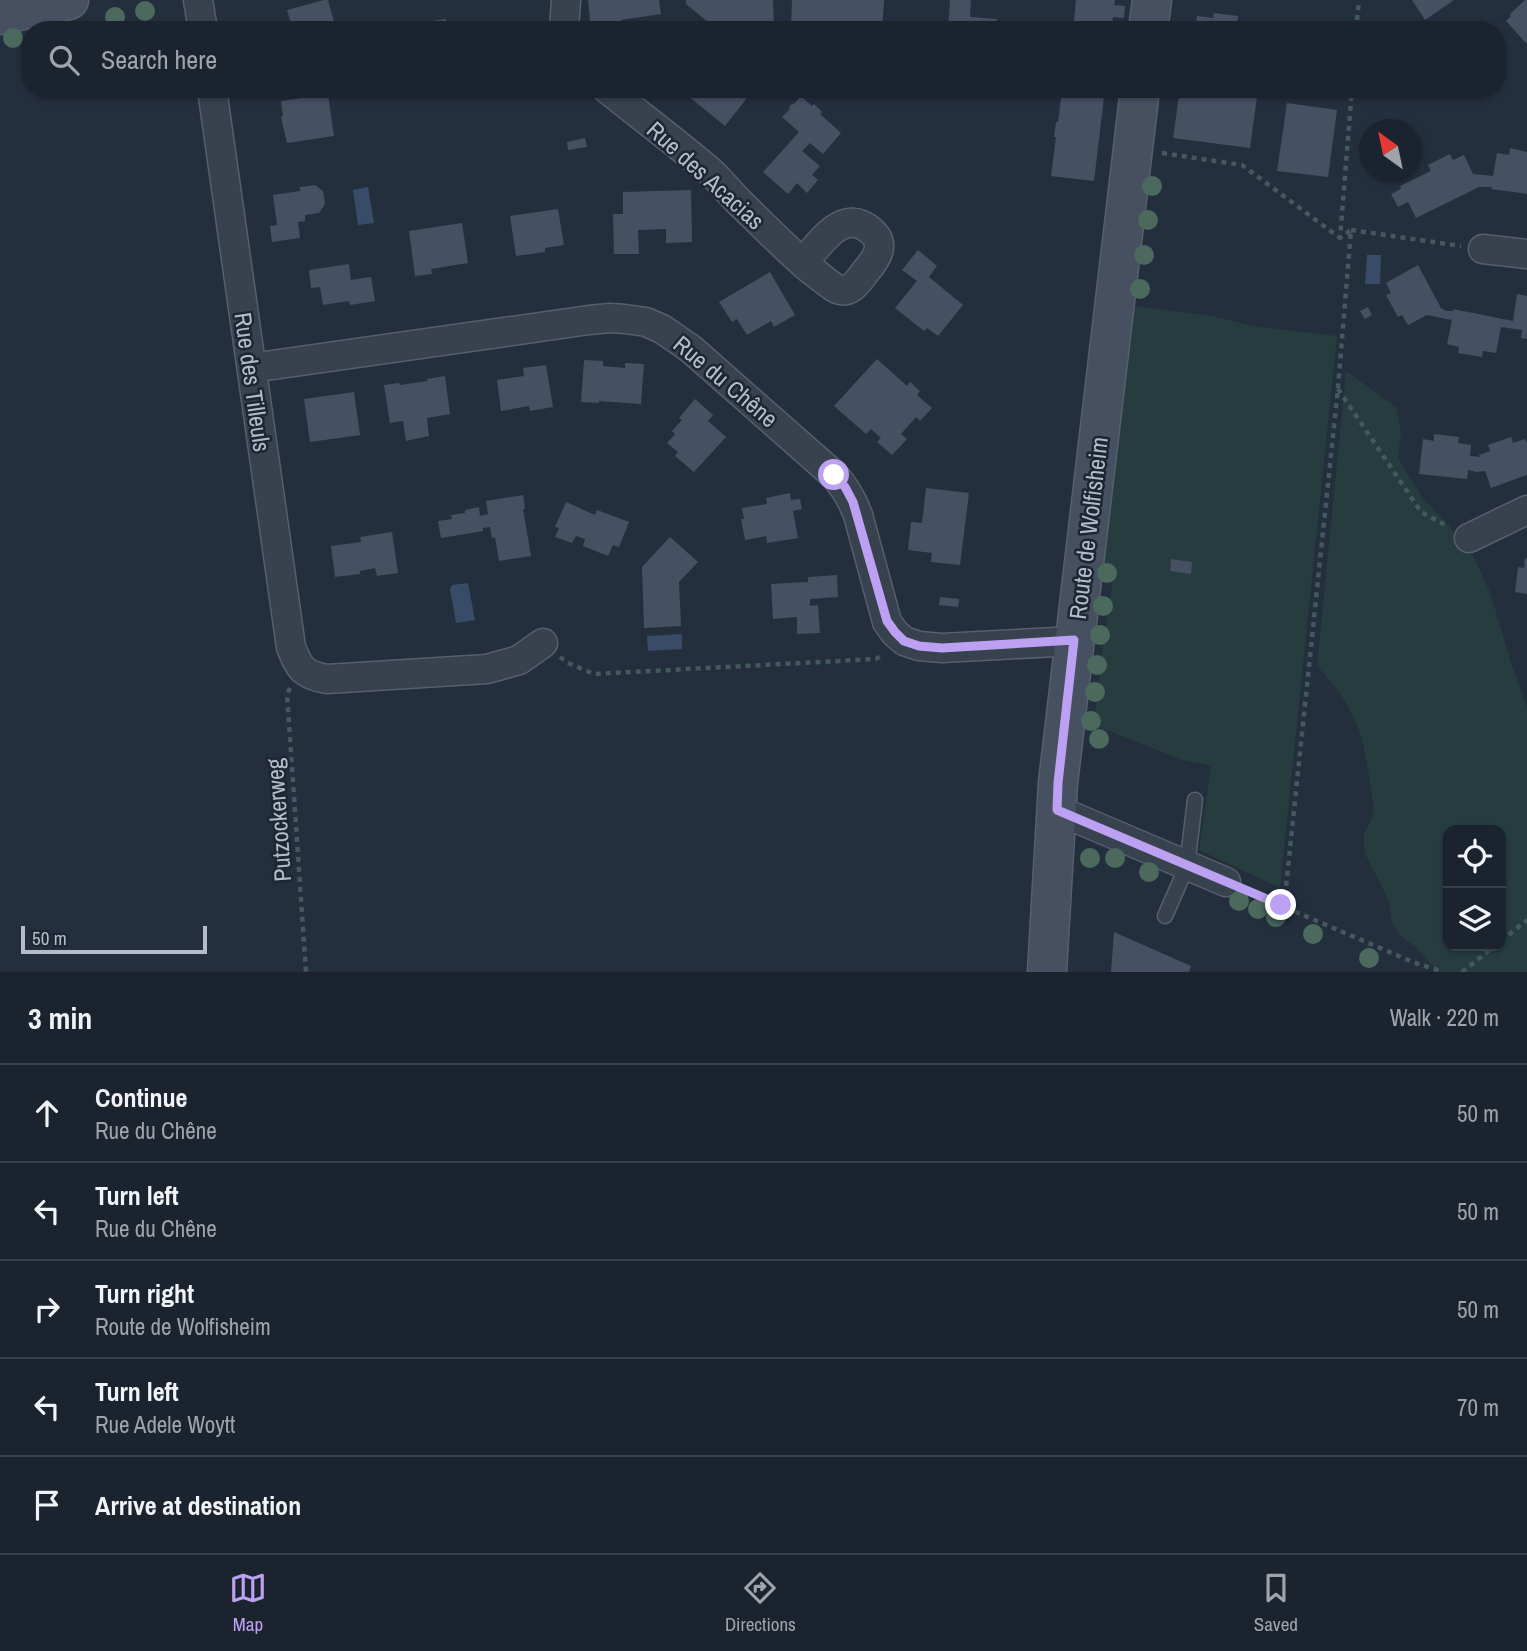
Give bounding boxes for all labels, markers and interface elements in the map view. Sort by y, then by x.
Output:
search box [21,21,1506,98]
icon: search [45,41,83,79]
text: Search here [101,42,217,77]
street label: Rue des Acacias [640,114,772,236]
north arrow [1359,119,1422,182]
street label: Rue des Tilleuls [227,310,279,454]
street label: Rue du Chêne [667,328,785,434]
street label: Route de Wolfisheim [1061,435,1115,621]
route start [818,459,849,490]
street label: Putzockerweg [258,757,298,883]
map controls [1443,825,1506,951]
button: locate [1443,825,1506,888]
button: layers [1443,888,1506,951]
route end [1265,889,1296,920]
scale bar [21,923,206,955]
text: 50 m [32,925,67,951]
text: 3 min [28,998,92,1038]
text: Walk · 220 m [1390,1002,1499,1033]
text: Continue [95,1080,187,1115]
icon: ahead [28,1094,66,1132]
text: 50 m [1457,1098,1499,1129]
text: Rue du Chêne [95,1115,217,1146]
text: Turn left [95,1178,179,1213]
icon: left [28,1192,66,1230]
text: 50 m [1457,1196,1499,1227]
text: Rue du Chêne [95,1213,217,1244]
text: Turn right [95,1276,194,1311]
icon: right [28,1290,66,1328]
text: 50 m [1457,1294,1499,1325]
text: Route de Wolfisheim [95,1311,271,1342]
text: Turn left [95,1374,179,1409]
icon: left [28,1388,66,1426]
text: 70 m [1457,1392,1499,1423]
text: Rue Adele Woytt [95,1409,235,1440]
icon: arrive [28,1486,66,1524]
text: Arrive at destination [95,1488,301,1523]
tab: Map [229,1569,267,1637]
tab: Directions [725,1569,796,1637]
tab: Saved [1254,1569,1298,1637]

